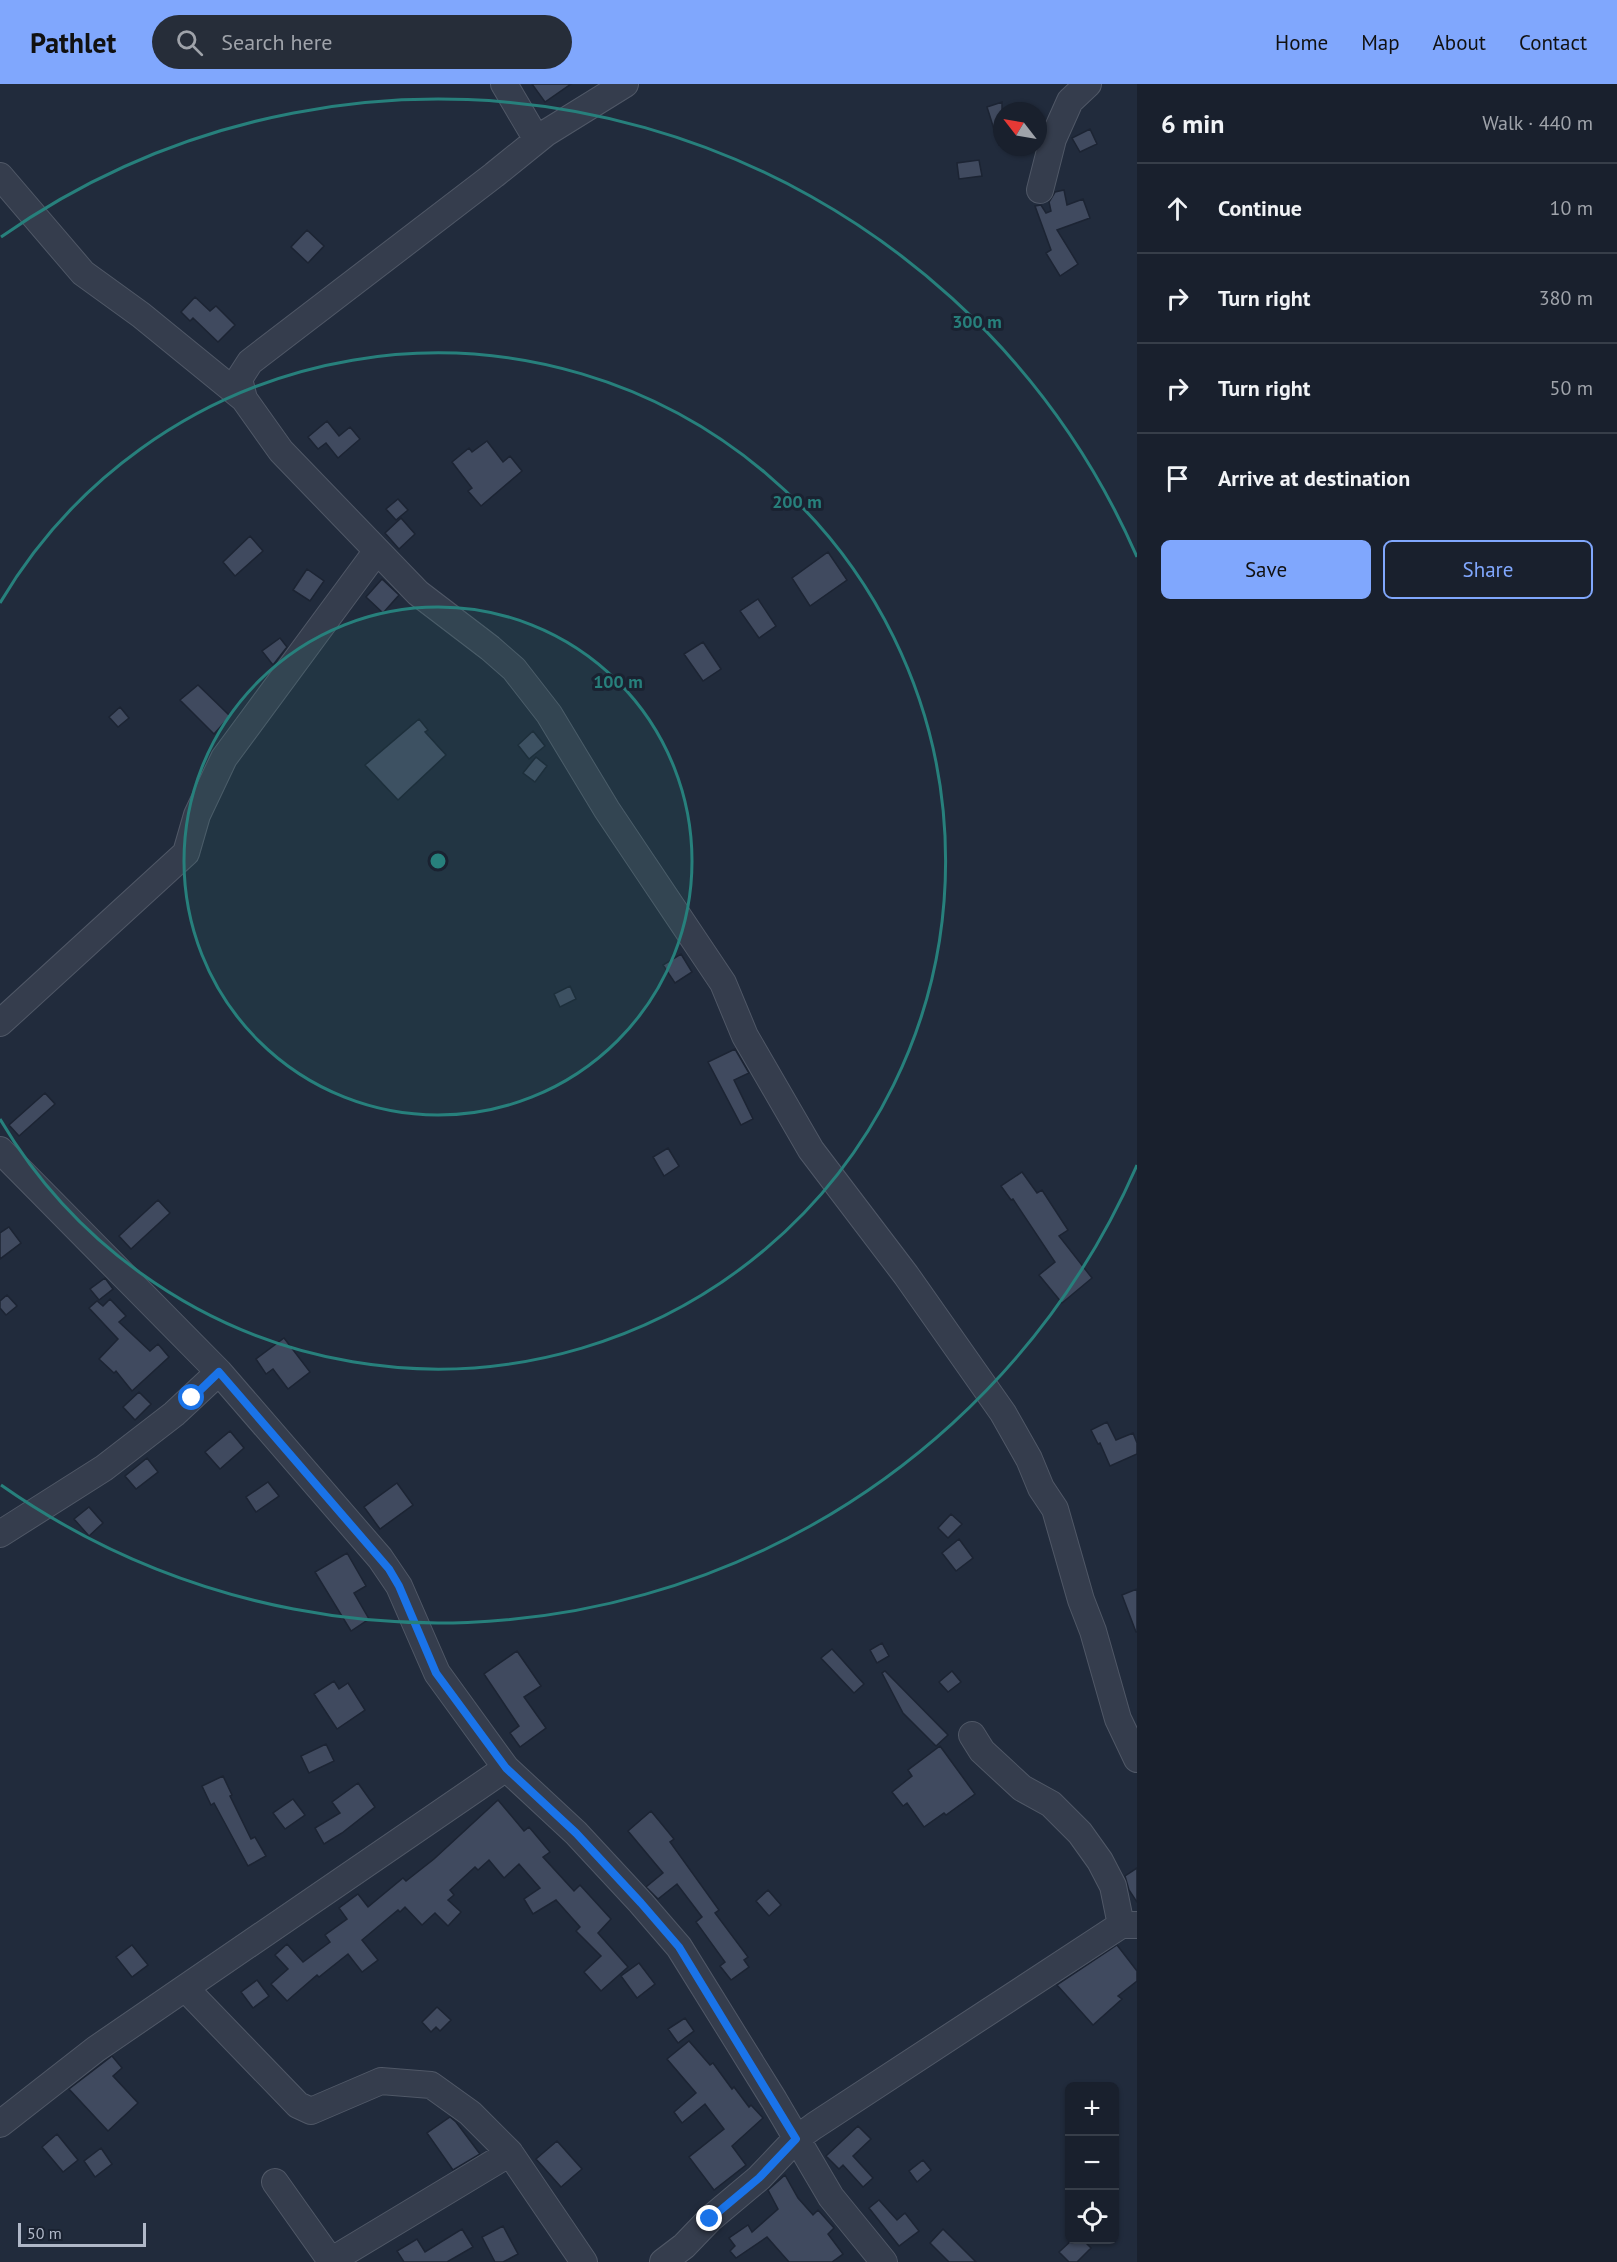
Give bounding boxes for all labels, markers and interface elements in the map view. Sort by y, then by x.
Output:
search box [152,15,572,69]
text: Pathlet [30,24,116,61]
icon: search [173,26,206,59]
text: Search here [221,28,332,56]
text: Home [1275,29,1328,56]
text: Map [1361,29,1400,56]
text: About [1433,29,1486,56]
text: Contact [1519,29,1587,56]
north arrow [993,102,1047,156]
text: 6 min [1161,107,1224,140]
text: Walk · 440 m [1482,110,1593,136]
icon: ahead [1161,192,1194,225]
text: Continue [1218,194,1302,222]
text: 10 m [1550,195,1593,221]
icon: right [1161,282,1194,315]
text: Turn right [1218,284,1310,312]
text: 380 m [1539,285,1593,311]
text: 300 m [952,310,1002,333]
icon: right [1161,372,1194,405]
text: Turn right [1218,374,1310,402]
text: 50 m [1550,375,1593,401]
icon: arrive [1161,462,1194,495]
text: Arrive at destination [1218,464,1410,492]
text: 200 m [772,490,822,513]
button: Save [1161,540,1371,599]
button: Share [1383,540,1593,599]
text: 100 m [593,670,643,693]
centre of rings [428,851,448,871]
route start [178,1384,204,1410]
map controls [1065,2082,1119,2244]
button: + [1065,2082,1119,2136]
button: − [1065,2136,1119,2190]
button: locate [1065,2190,1119,2244]
route end [696,2205,722,2231]
scale bar [18,2220,146,2248]
text: 50 m [27,2223,62,2243]

